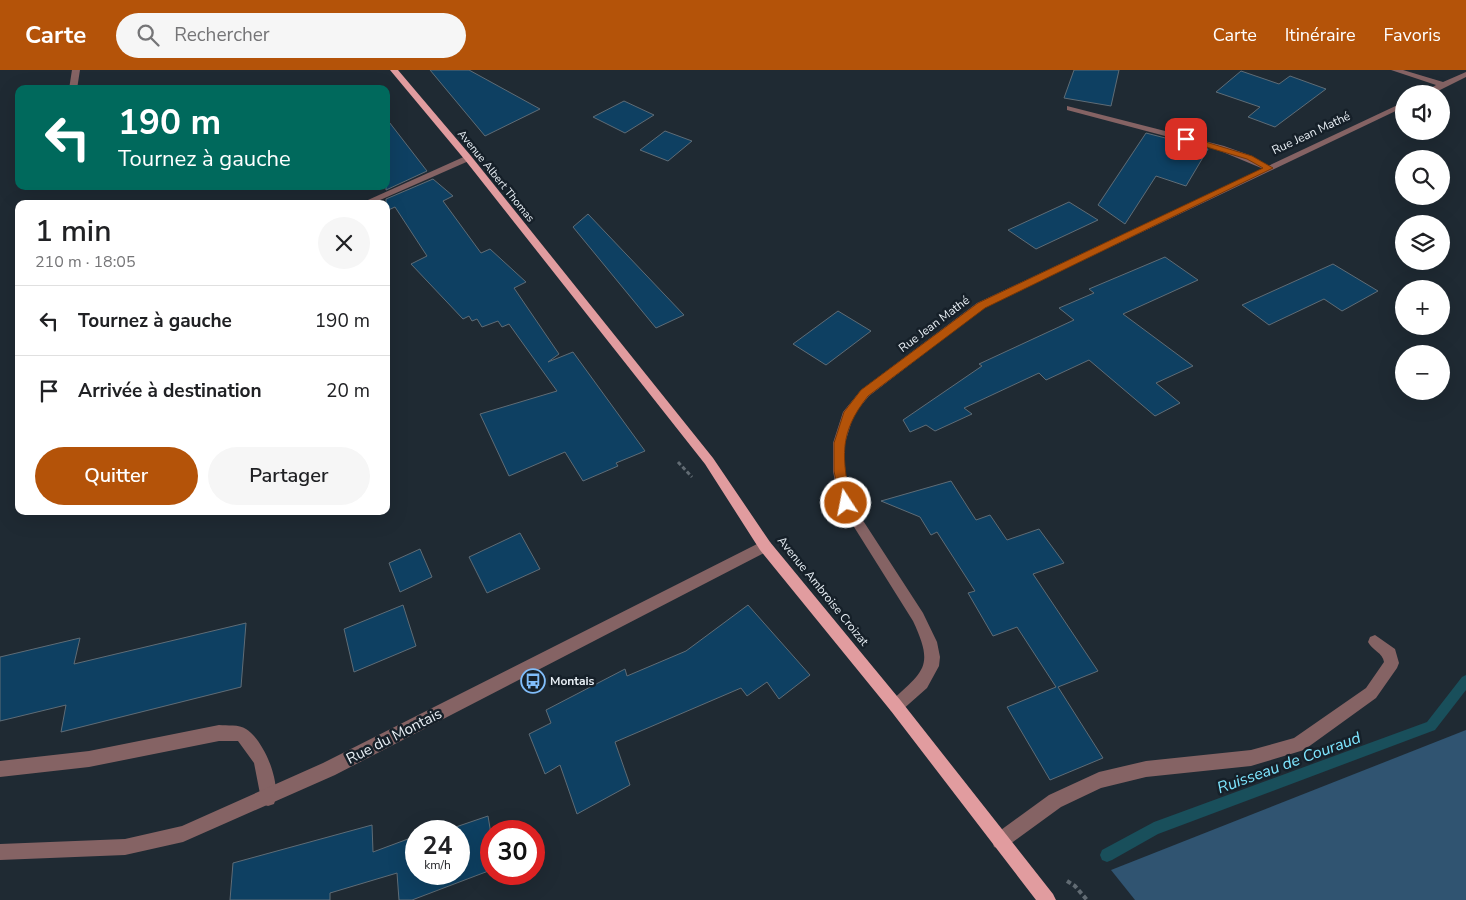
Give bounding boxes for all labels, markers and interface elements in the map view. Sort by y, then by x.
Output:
search box [116,13,466,58]
text: Carte [25,19,86,51]
icon: search [134,21,162,49]
text: Rechercher [174,22,270,48]
text: Carte [1213,23,1257,47]
text: Itinéraire [1285,23,1356,47]
text: Favoris [1384,23,1441,47]
map controls [1395,85,1450,400]
button: sound [1395,85,1450,140]
text: 190 m [118,99,221,146]
icon: left [35,105,100,170]
street label: Rue Jean Mathé [1269,108,1353,158]
pin [1165,118,1207,160]
icon: arrive [1172,125,1200,153]
street label: Avenue Albert Thomas [454,127,538,225]
text: Tournez à gauche [118,144,291,174]
button: search [1395,150,1450,205]
text: 1 min [35,211,111,252]
button: layers [1395,215,1450,270]
button: close [318,217,370,269]
text: 210 m · 18:05 [35,251,136,273]
button: + [1395,280,1450,335]
street label: Rue Jean Mathé [895,292,973,356]
icon: left [35,307,63,335]
text: Tournez à gauche [78,308,232,334]
text: 190 m [315,308,370,334]
button: − [1395,345,1450,400]
icon: arrive [35,377,63,405]
text: Arrivée à destination [78,378,262,404]
text: 20 m [326,378,370,404]
button: Quitter [35,447,198,505]
button: Partager [208,447,370,505]
position arrow [819,476,871,528]
street label: Avenue Ambroise Croizat [774,533,873,650]
bus stop icon: Montais [520,668,546,694]
place label: Montais [550,673,595,689]
street label: Rue du Montais [343,703,445,769]
water label: Ruisseau de Couraud [1214,727,1364,799]
speed limit sign: 30 [480,820,545,885]
text: 24 [422,829,453,863]
text: km/h [424,857,451,873]

